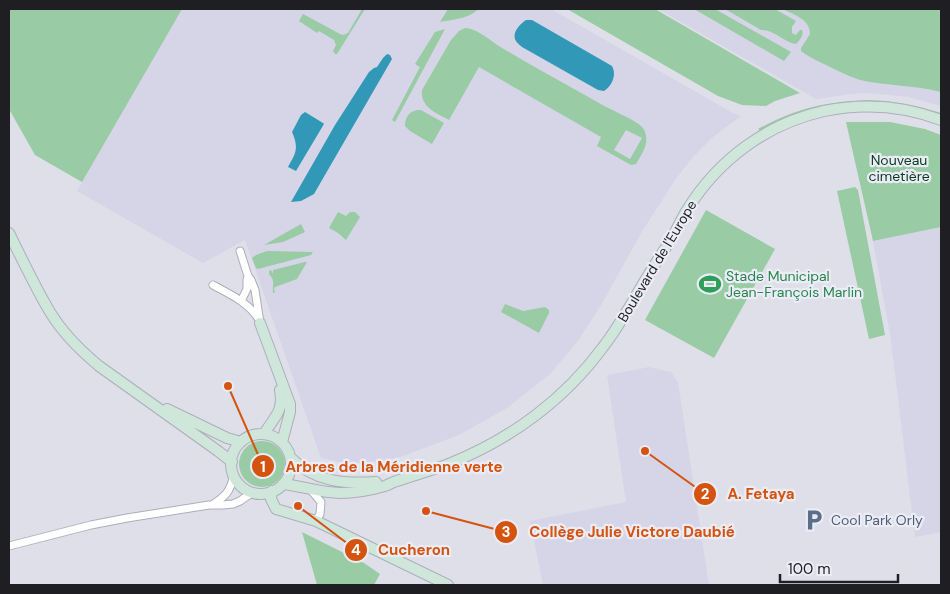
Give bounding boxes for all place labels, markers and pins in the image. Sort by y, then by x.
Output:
place label: Stade Municipal Jean-François Marlin [726,267,862,301]
sports icon: Stade Municipal Jean-François Marlin [697,271,723,297]
callout: Arbres de la Méridienne verte [251,451,513,481]
callout: A. Fetaya [692,479,804,509]
parking icon: Cool Park Orly [801,507,827,533]
place label: Cool Park Orly [831,511,923,529]
callout: Collège Julie Victore Daubié [494,517,744,547]
callout: Cucheron [343,535,460,565]

